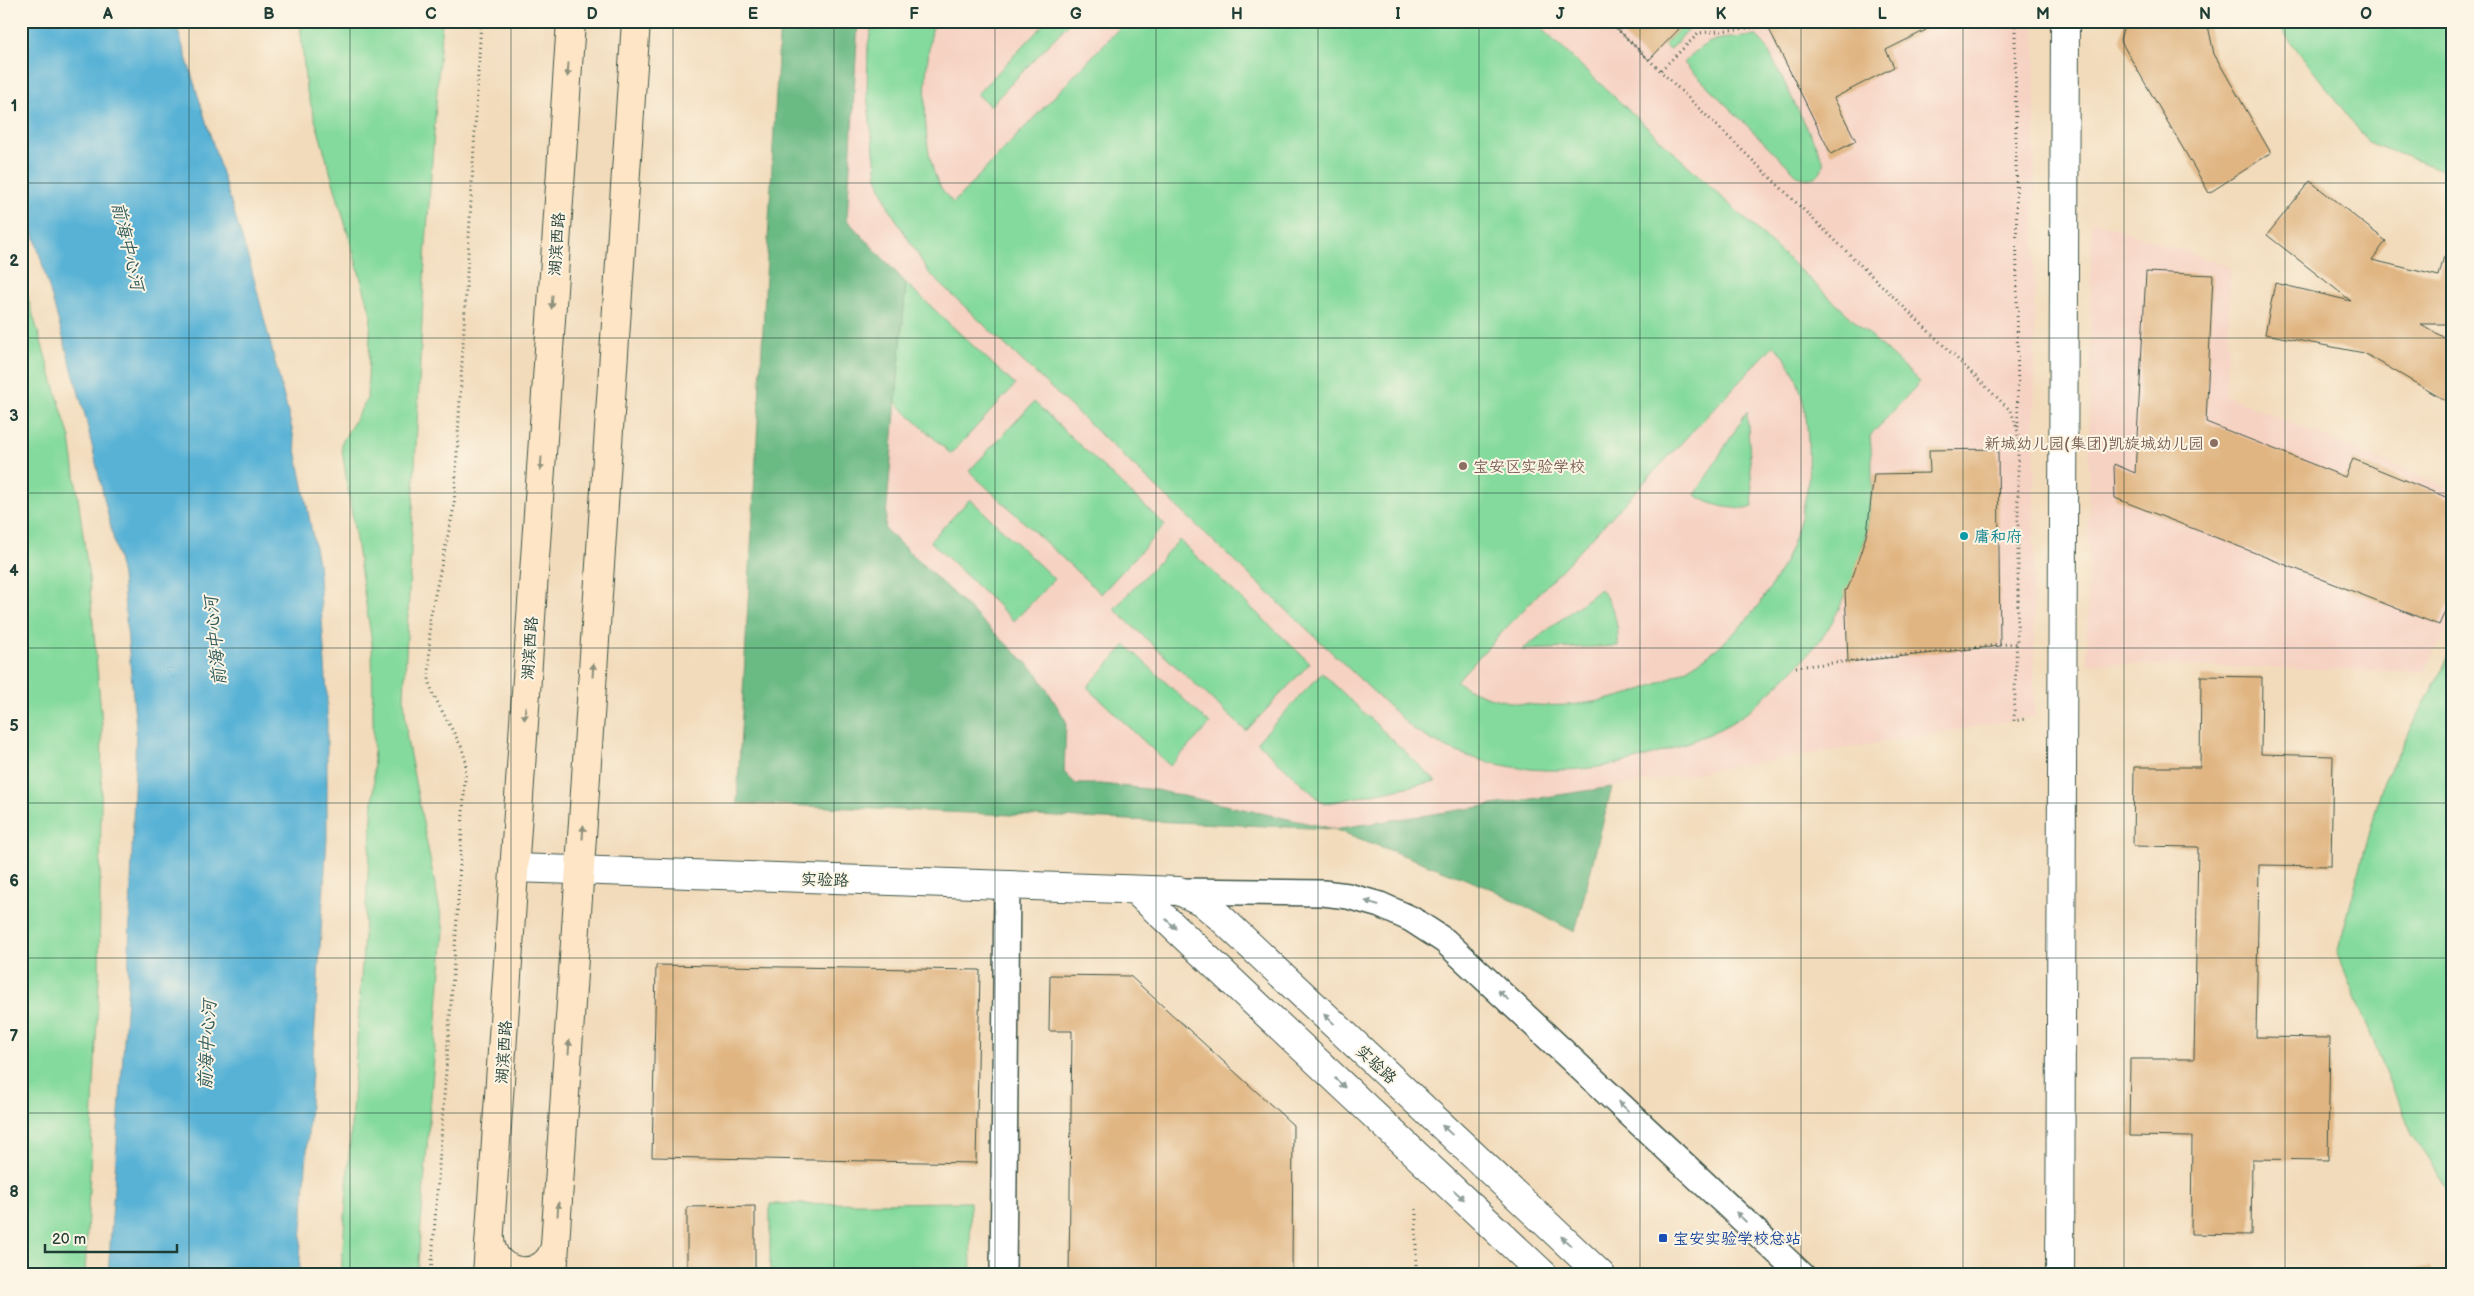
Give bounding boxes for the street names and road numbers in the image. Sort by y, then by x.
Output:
street label: 湖滨西路 [546,212,569,277]
street label: 湖滨西路 [519,616,542,681]
street label: 实验路 [801,870,849,891]
street label: 湖滨西路 [493,1020,516,1085]
street label: 实验路 [1352,1042,1400,1088]

